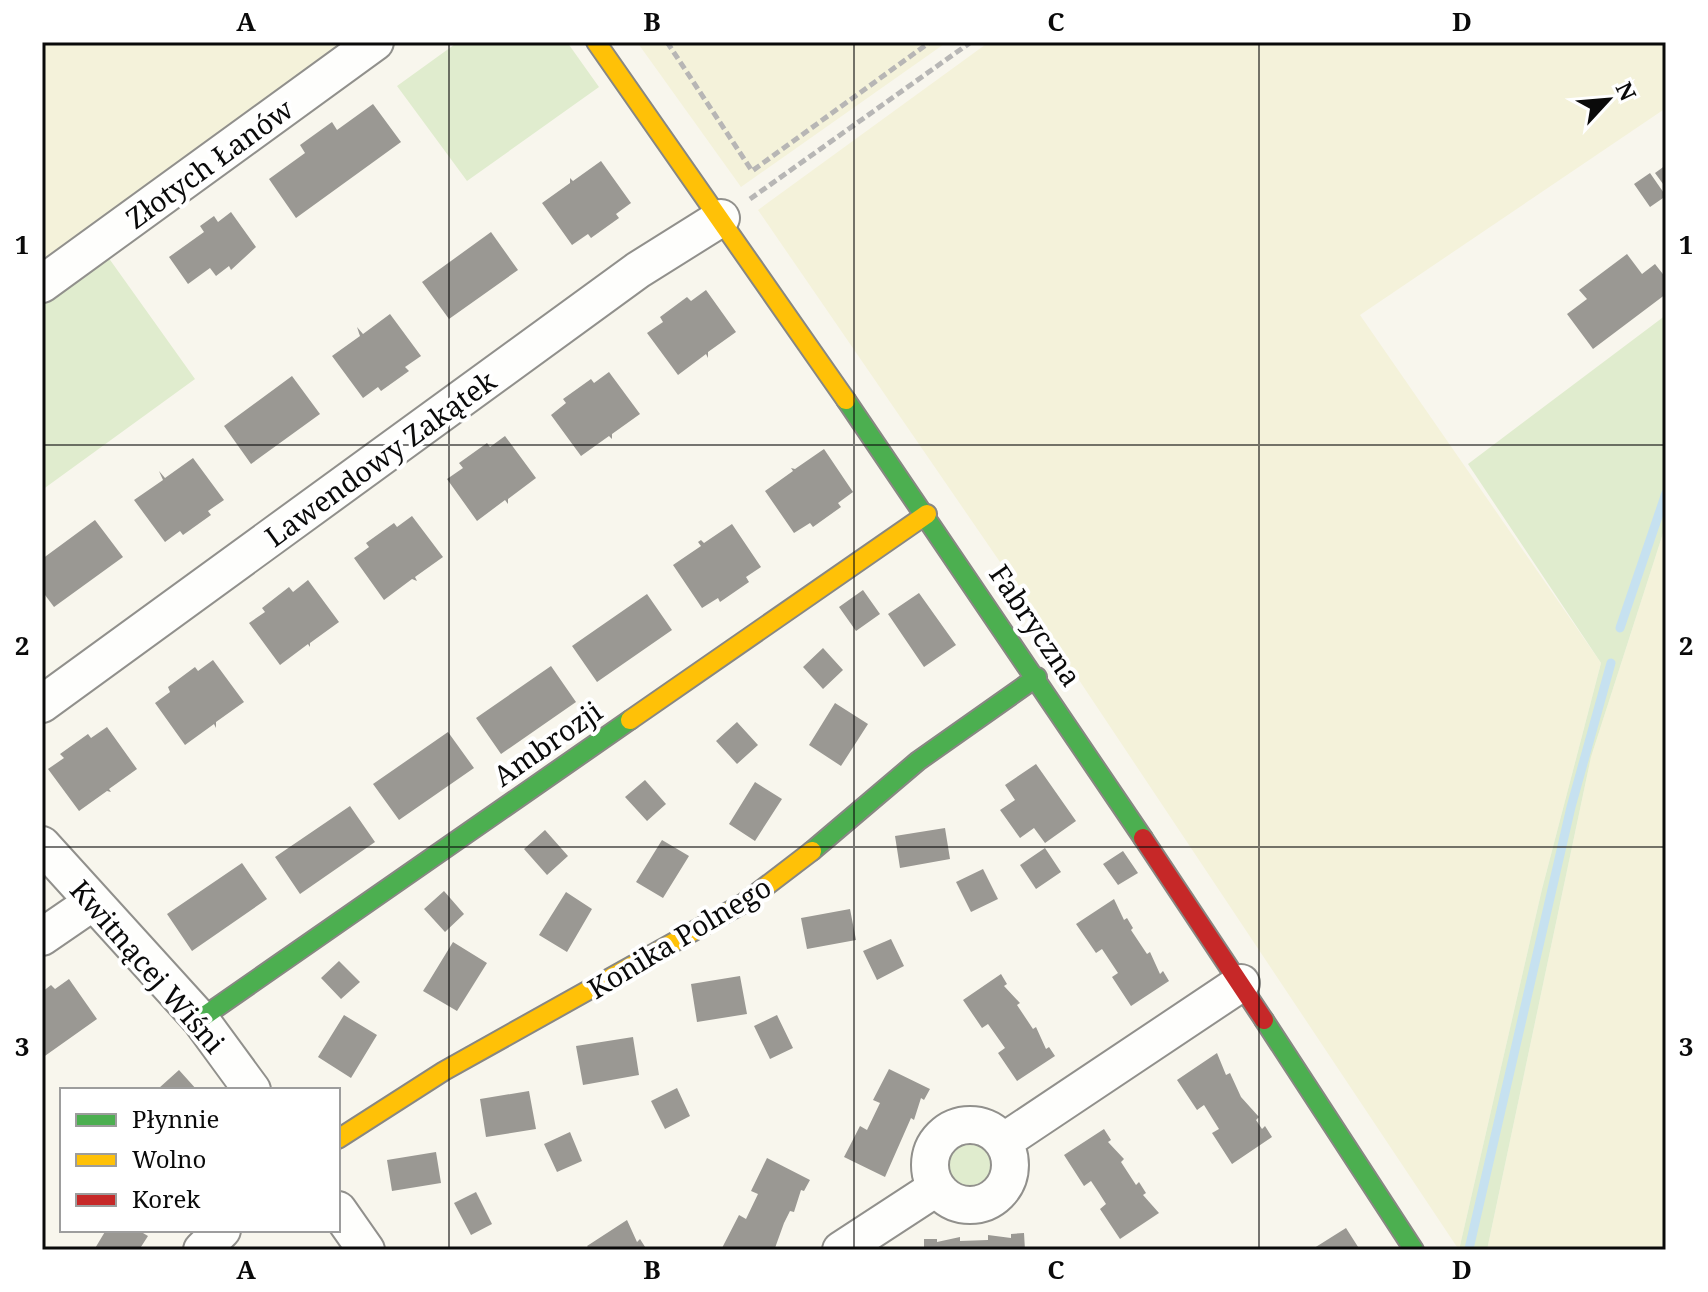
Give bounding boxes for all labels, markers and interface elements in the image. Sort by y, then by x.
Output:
text: A [236,3,256,39]
text: B [643,3,661,39]
text: C [1047,3,1065,39]
text: D [1452,3,1472,39]
north arrow [1568,60,1648,140]
text: N [1610,76,1644,105]
street label: Złotych Łanów [118,89,301,237]
text: 1 [15,226,29,262]
text: 1 [1679,226,1693,262]
street label: Lawendowy Zakątek [257,361,504,555]
street label: Fabryczna [981,557,1091,693]
text: 2 [15,627,29,663]
text: 2 [1679,627,1693,663]
street label: Ambrozji [485,692,609,794]
street label: Konika Polnego [580,867,778,1007]
street label: Kwitnącej Wiśni [62,871,234,1061]
text: 3 [15,1028,29,1064]
text: 3 [1679,1028,1693,1064]
legend [60,1088,340,1232]
text: Płynnie [132,1102,219,1135]
text: Wolno [132,1142,206,1175]
text: Korek [132,1182,201,1215]
text: A [236,1251,256,1287]
text: B [643,1251,661,1287]
text: C [1047,1251,1065,1287]
text: D [1452,1251,1472,1287]

